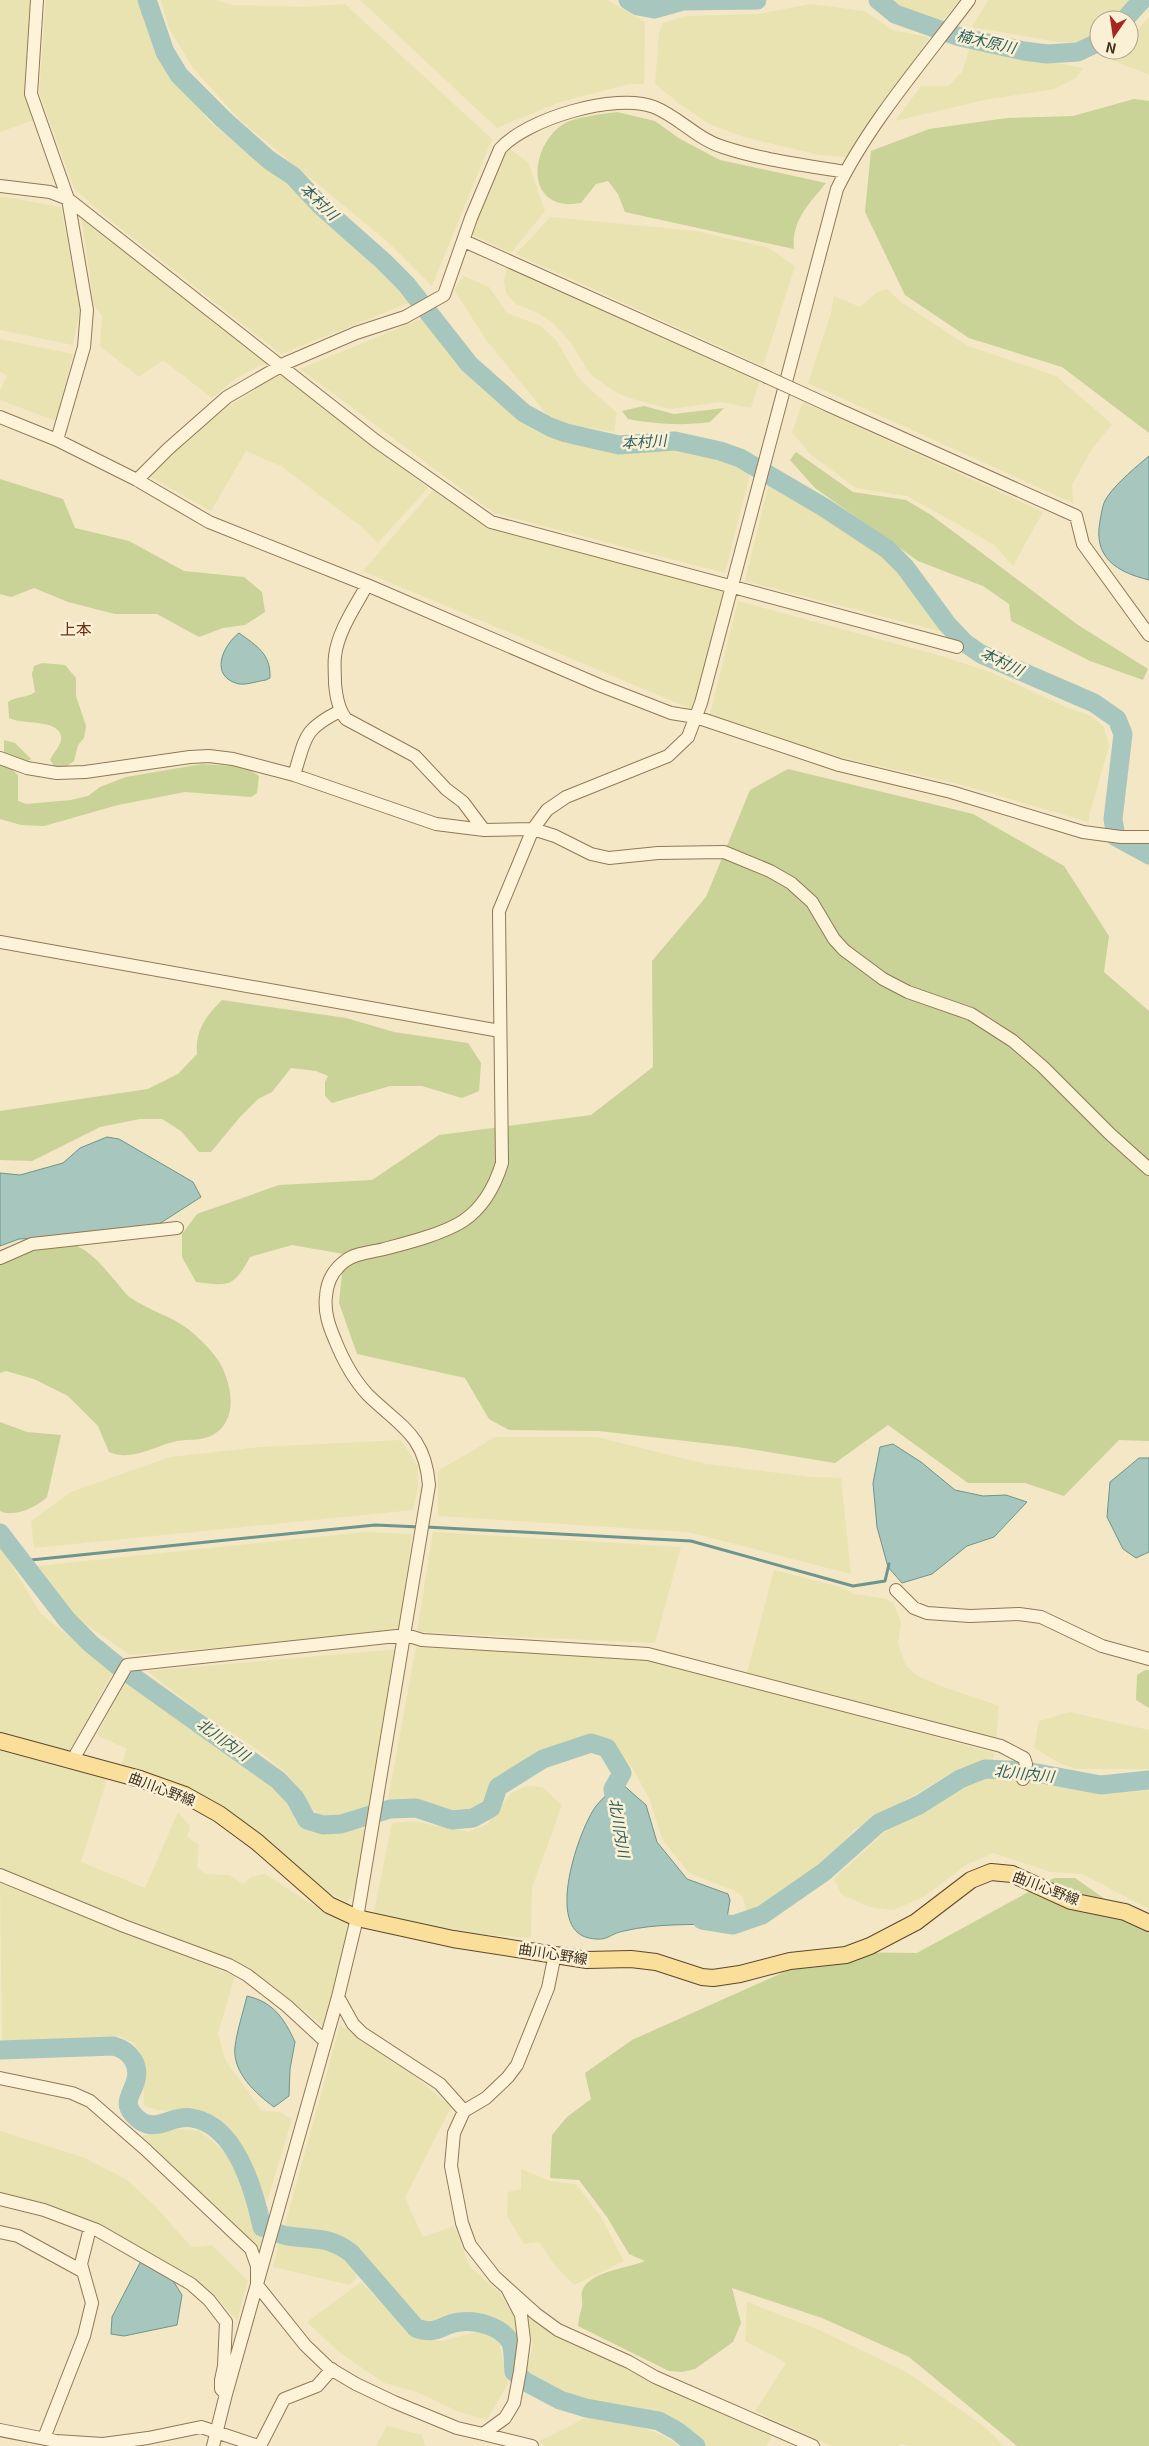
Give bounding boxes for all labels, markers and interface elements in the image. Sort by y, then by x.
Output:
north arrow [1089,10,1139,60]
water label: 楠木原川 [955,24,1020,58]
text: N [1103,38,1118,60]
water label: 本村川 [297,178,345,225]
water label: 本村川 [621,429,669,452]
district label: 上本 [60,616,92,640]
water label: 本村川 [978,641,1029,681]
water label: 北川内川 [193,1713,256,1766]
water label: 北川内川 [993,1759,1057,1786]
street label: 曲川心野線 [126,1766,199,1810]
water label: 北川内川 [605,1796,636,1861]
street label: 曲川心野線 [1010,1865,1083,1909]
street label: 曲川心野線 [517,1938,589,1968]

